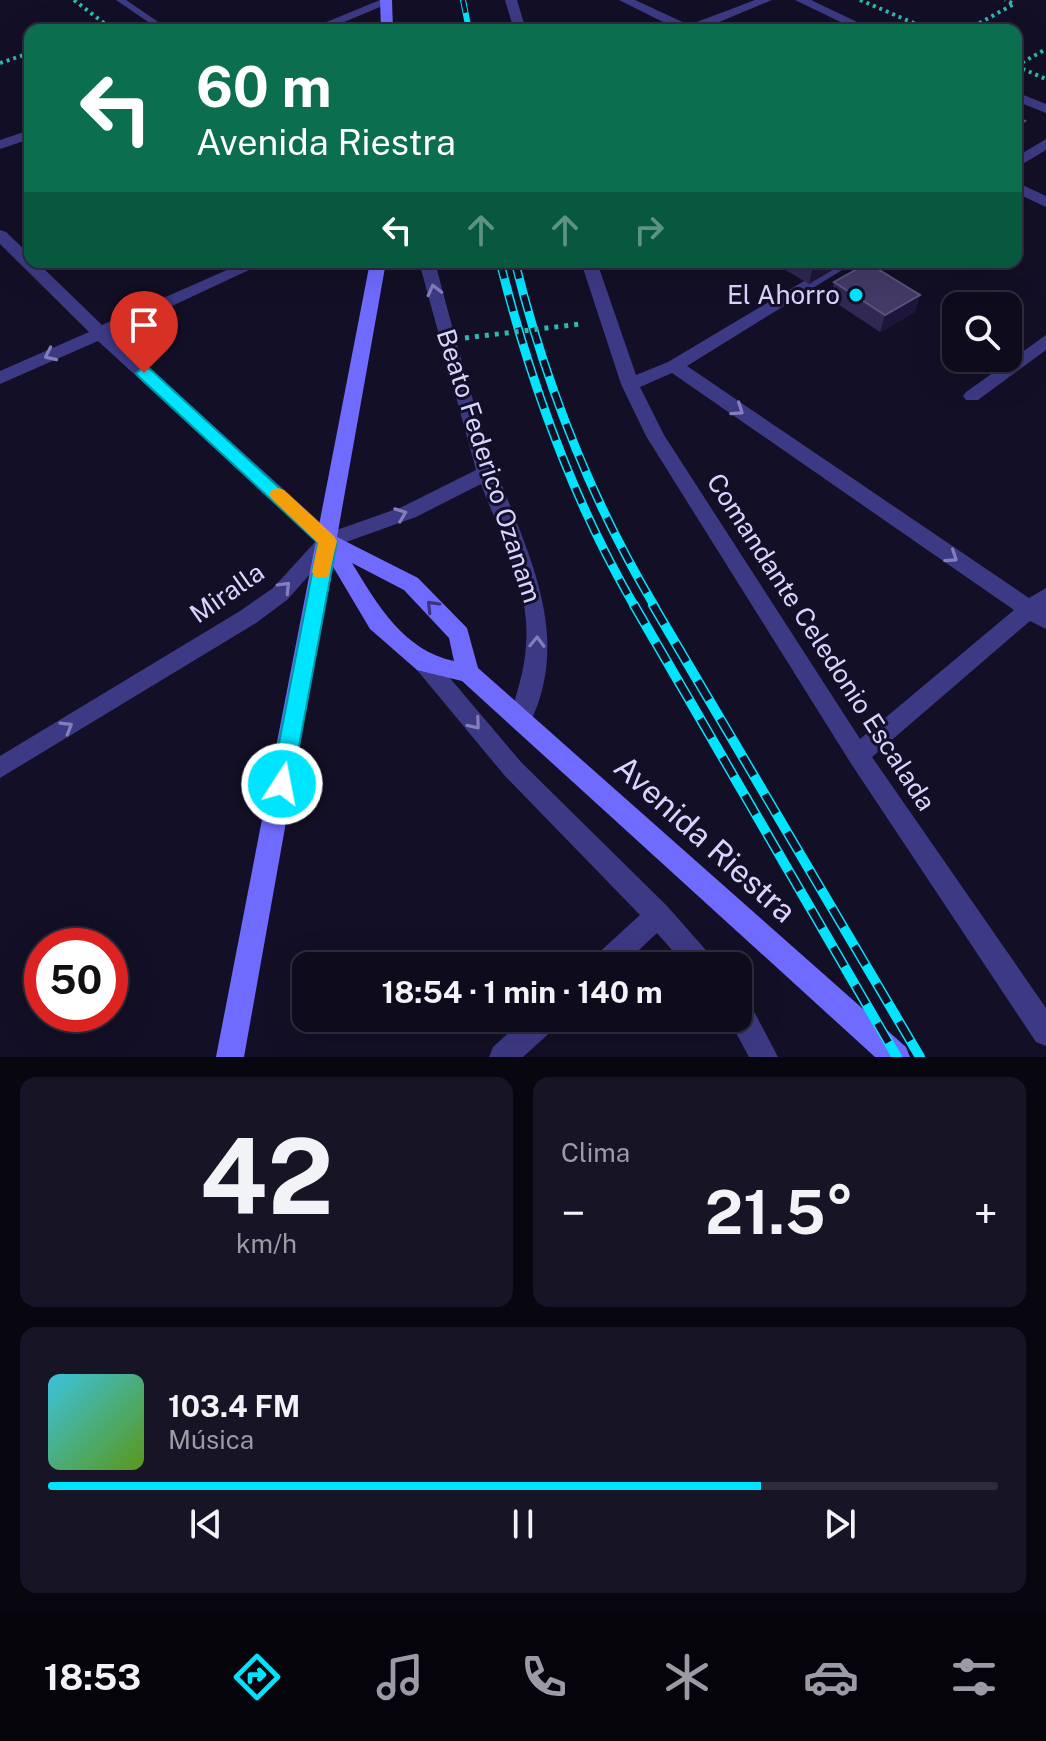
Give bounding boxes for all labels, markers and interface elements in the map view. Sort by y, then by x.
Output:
text: 60 m [196,54,332,120]
icon: left [64,56,168,160]
text: Avenida Riestra [196,121,456,163]
icon: left [375,208,419,252]
icon: ahead [459,208,503,252]
icon: ahead [543,208,587,252]
icon: right [627,208,671,252]
place label: El Ahorro [727,279,840,310]
one-way arrow [426,284,443,298]
marker: El Ahorro [847,286,865,304]
pin [110,291,178,373]
map controls [942,292,1022,372]
button: search [942,292,1022,372]
icon: arrive [122,303,166,347]
street label: Beato Federico Ozanam [431,325,548,607]
one-way arrow [43,345,58,361]
one-way arrow [729,400,744,415]
street label: Comandante Celedonio Escalada [701,467,942,816]
one-way arrow [393,507,407,524]
one-way arrow [944,547,958,562]
street label: Miralla [184,556,270,629]
one-way arrow [276,582,290,596]
one-way arrow [427,601,442,615]
one-way arrow [528,635,545,648]
one-way arrow [465,714,480,729]
one-way arrow [58,721,73,737]
position arrow [240,742,324,826]
street label: Avenida Riestra [607,748,804,930]
speed limit sign: 50 [24,928,128,1032]
text: 18:54 · 1 min · 140 m [381,974,663,1010]
text: 42 [199,1115,334,1237]
text: Clima [561,1137,630,1168]
text: 21.5° [705,1177,854,1248]
text: − [561,1187,585,1239]
text: + [974,1187,998,1239]
text: km/h [236,1228,297,1259]
text: 103.4 FM [168,1388,300,1424]
text: Música [168,1424,254,1455]
icon: previous [184,1502,228,1546]
icon: pause [501,1502,545,1546]
icon: next [818,1502,862,1546]
icon: directions [229,1649,285,1705]
icon: music [372,1649,428,1705]
icon: phone [516,1649,572,1705]
icon: climate [659,1649,715,1705]
icon: car [803,1649,859,1705]
icon: filters [946,1649,1002,1705]
text: 18:53 [44,1656,141,1698]

